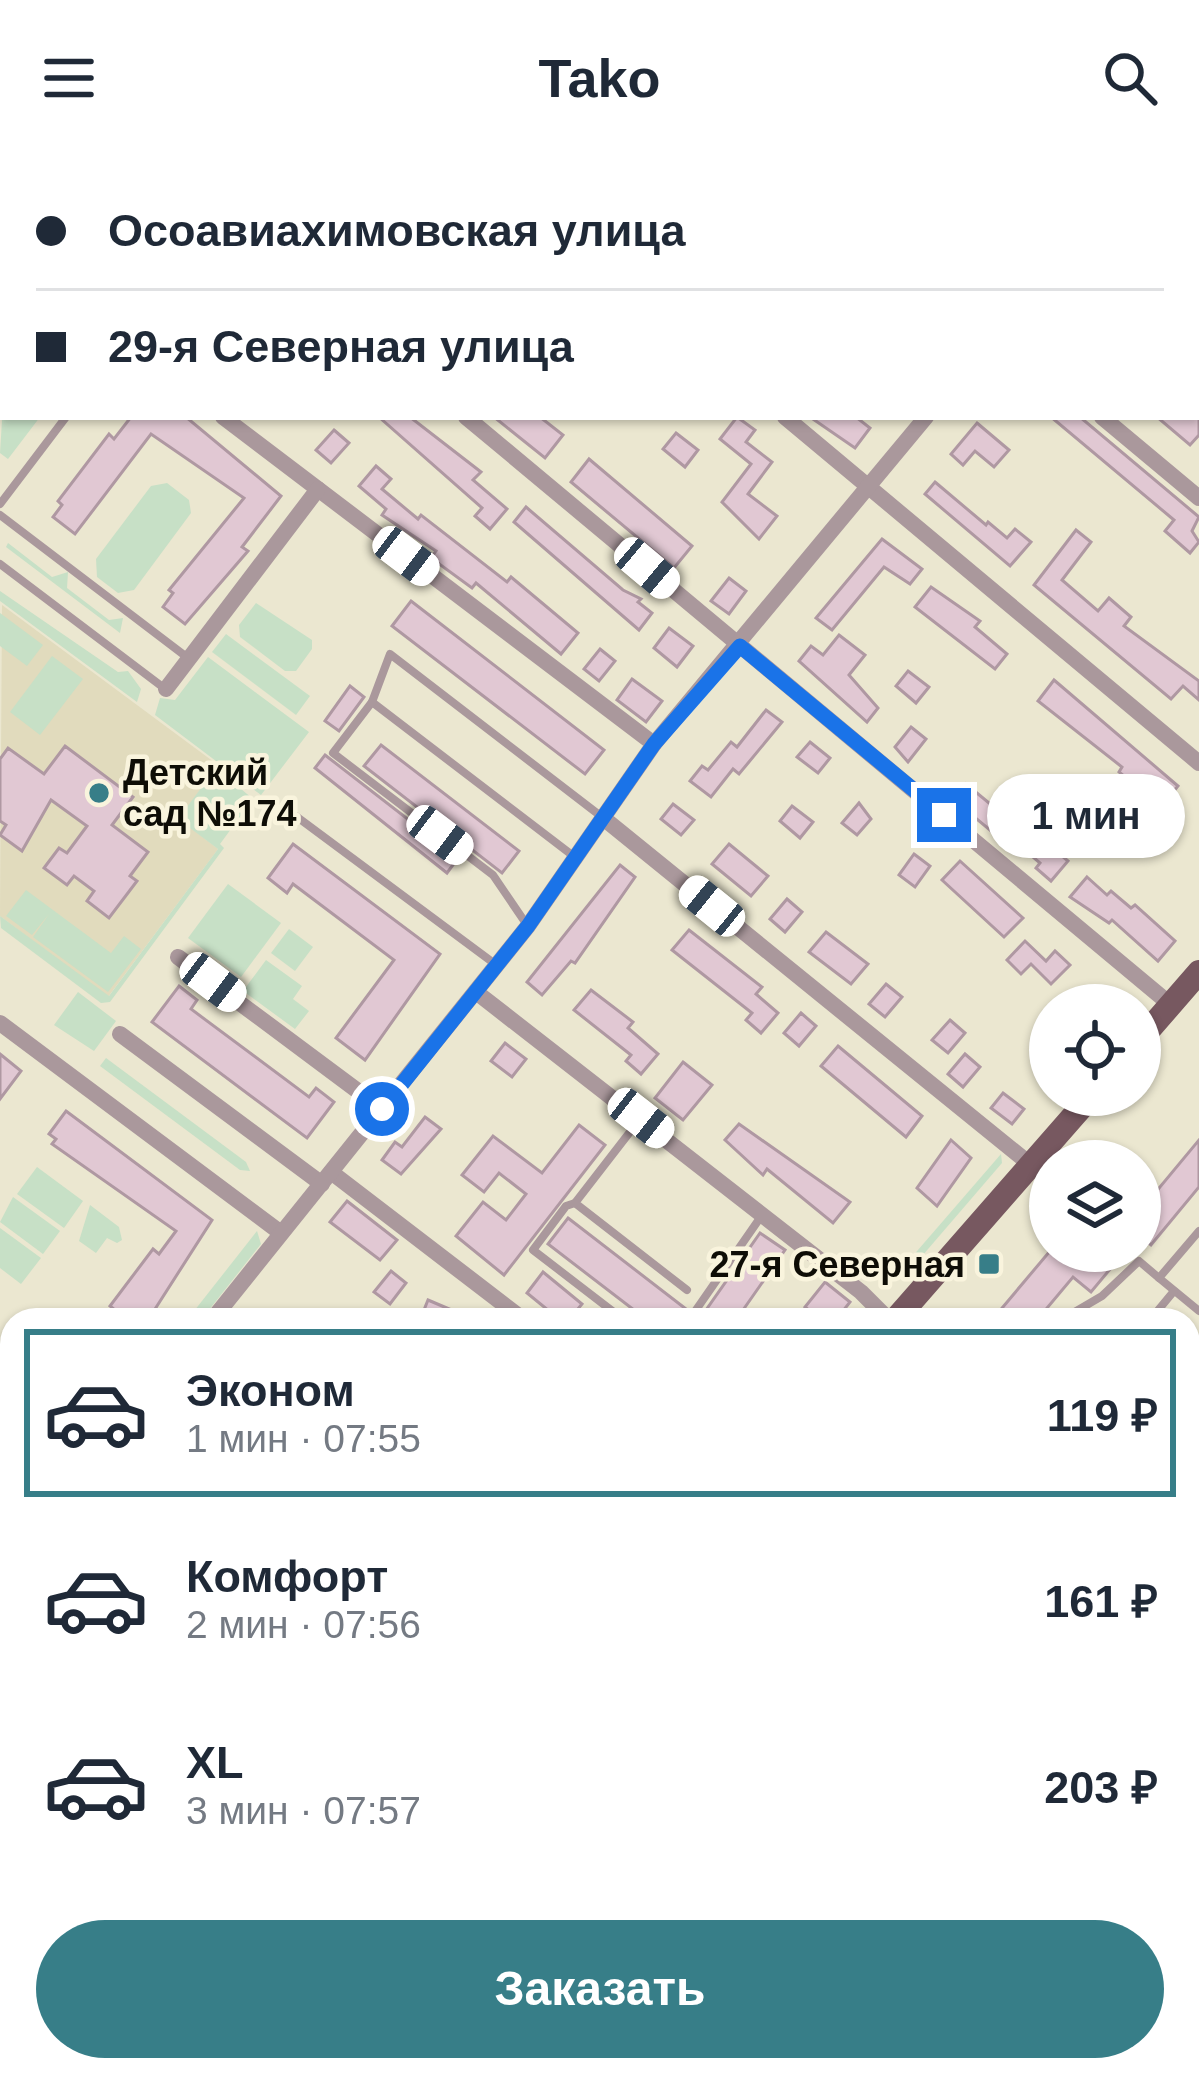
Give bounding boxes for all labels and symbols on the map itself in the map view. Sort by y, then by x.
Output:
car [366,520,446,592]
car [608,531,686,605]
place label: Детский сад №174 [123,752,297,834]
callout: 1 мин [986,773,1184,857]
marker: Детский сад №174 [86,780,112,806]
route end [917,788,971,842]
car [400,799,480,871]
car [673,869,751,943]
car [173,946,253,1018]
route start [355,1082,409,1136]
car [602,1082,680,1154]
place label: 27-я Северная [710,1244,965,1285]
marker: 27-я Северная [976,1251,1002,1277]

